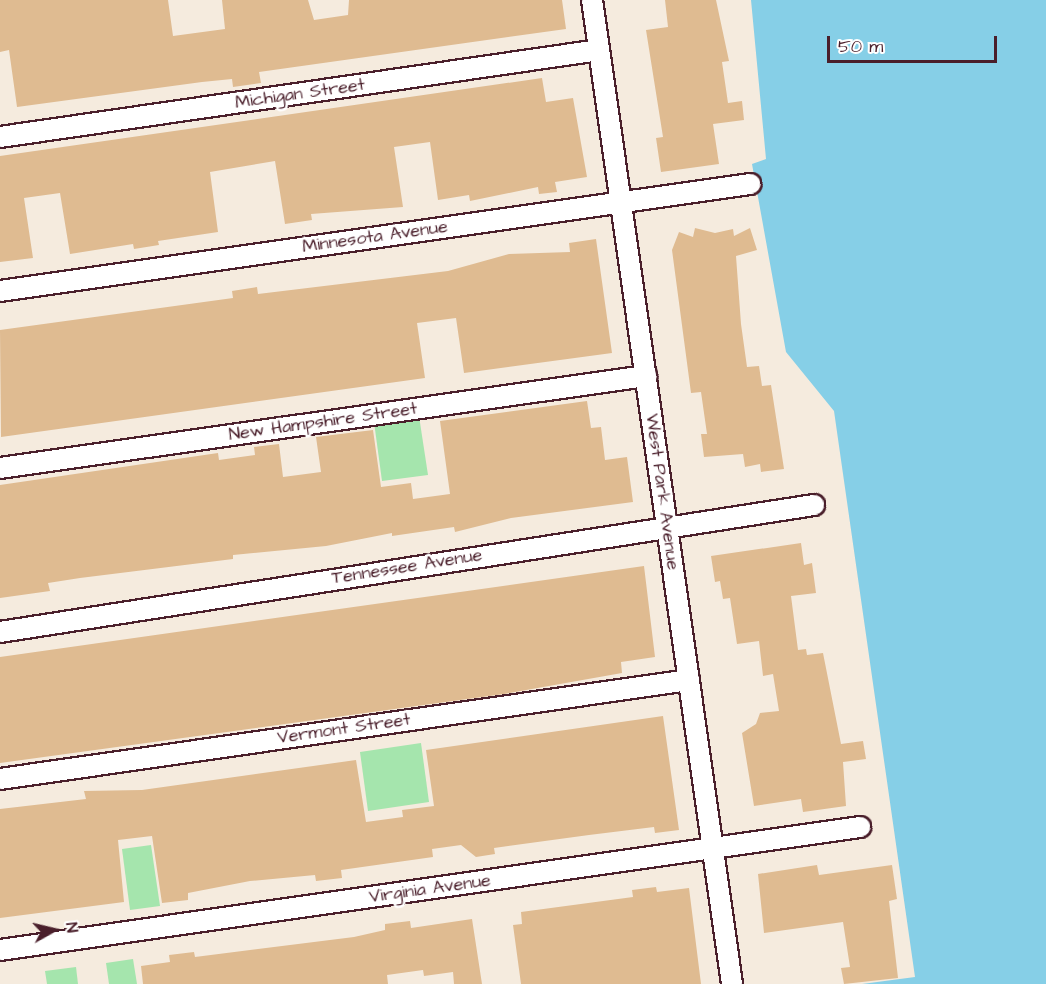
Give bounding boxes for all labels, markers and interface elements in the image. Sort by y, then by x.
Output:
scale bar [830,24,1000,62]
text: 50 m [838,34,883,59]
street label: Michigan Street [234,74,366,114]
street label: Minnesota Avenue [301,216,449,258]
street label: New Hampshire Street [227,398,419,446]
street label: West Park Avenue [640,413,684,571]
street label: Tennessee Avenue [330,544,484,590]
street label: Vermont Street [276,709,412,749]
street label: Virginia Avenue [368,870,492,908]
north arrow [24,900,84,960]
text: N [60,921,83,934]

